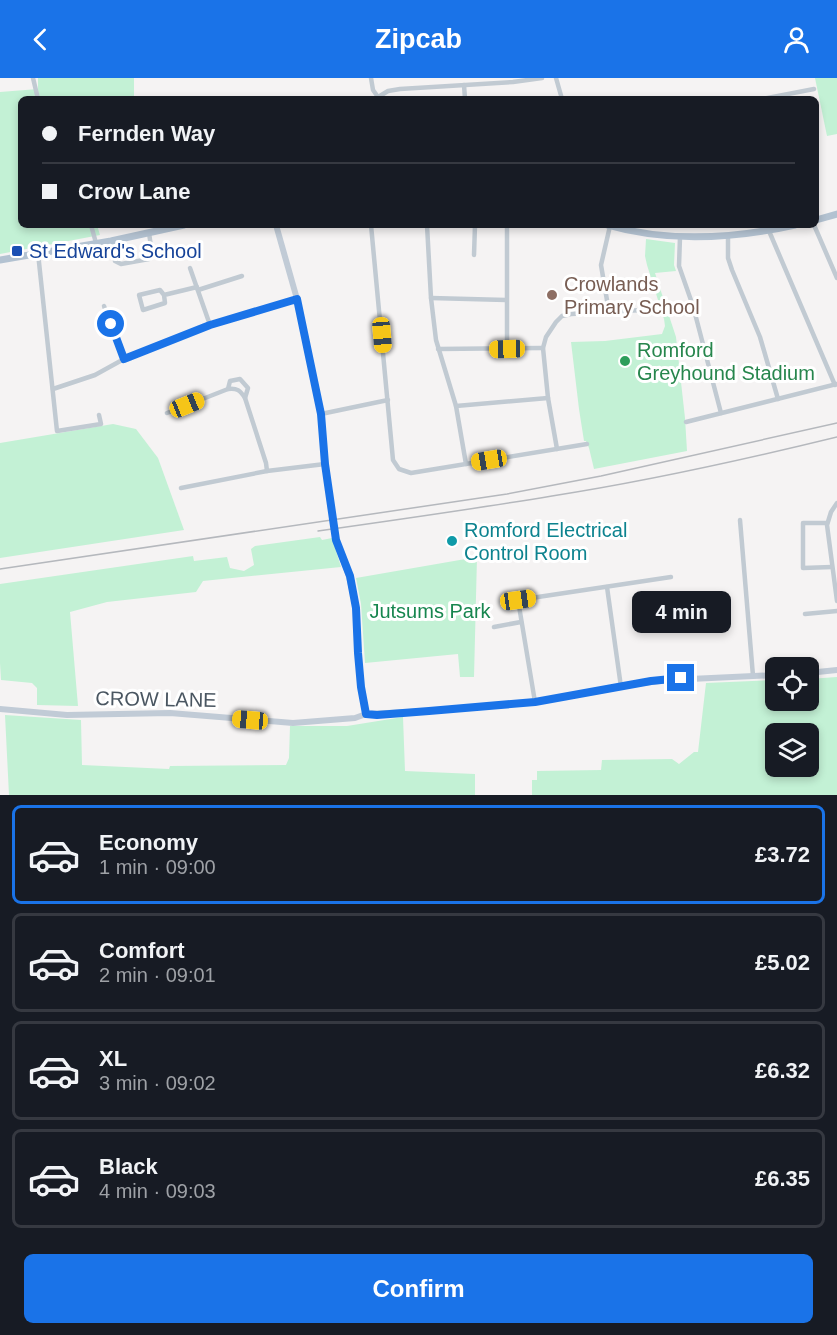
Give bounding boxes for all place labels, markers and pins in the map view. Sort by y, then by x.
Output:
place label: St Edward's School [29,240,202,262]
marker: St Edward's School [10,244,24,258]
place label: Crowlands Primary School [564,273,700,318]
marker: Crowlands Primary School [545,288,559,302]
place label: Romford Greyhound Stadium [637,339,815,384]
marker: Romford Greyhound Stadium [618,354,632,368]
place label: Romford Electrical Control Room [464,519,627,564]
marker: Romford Electrical Control Room [445,534,459,548]

